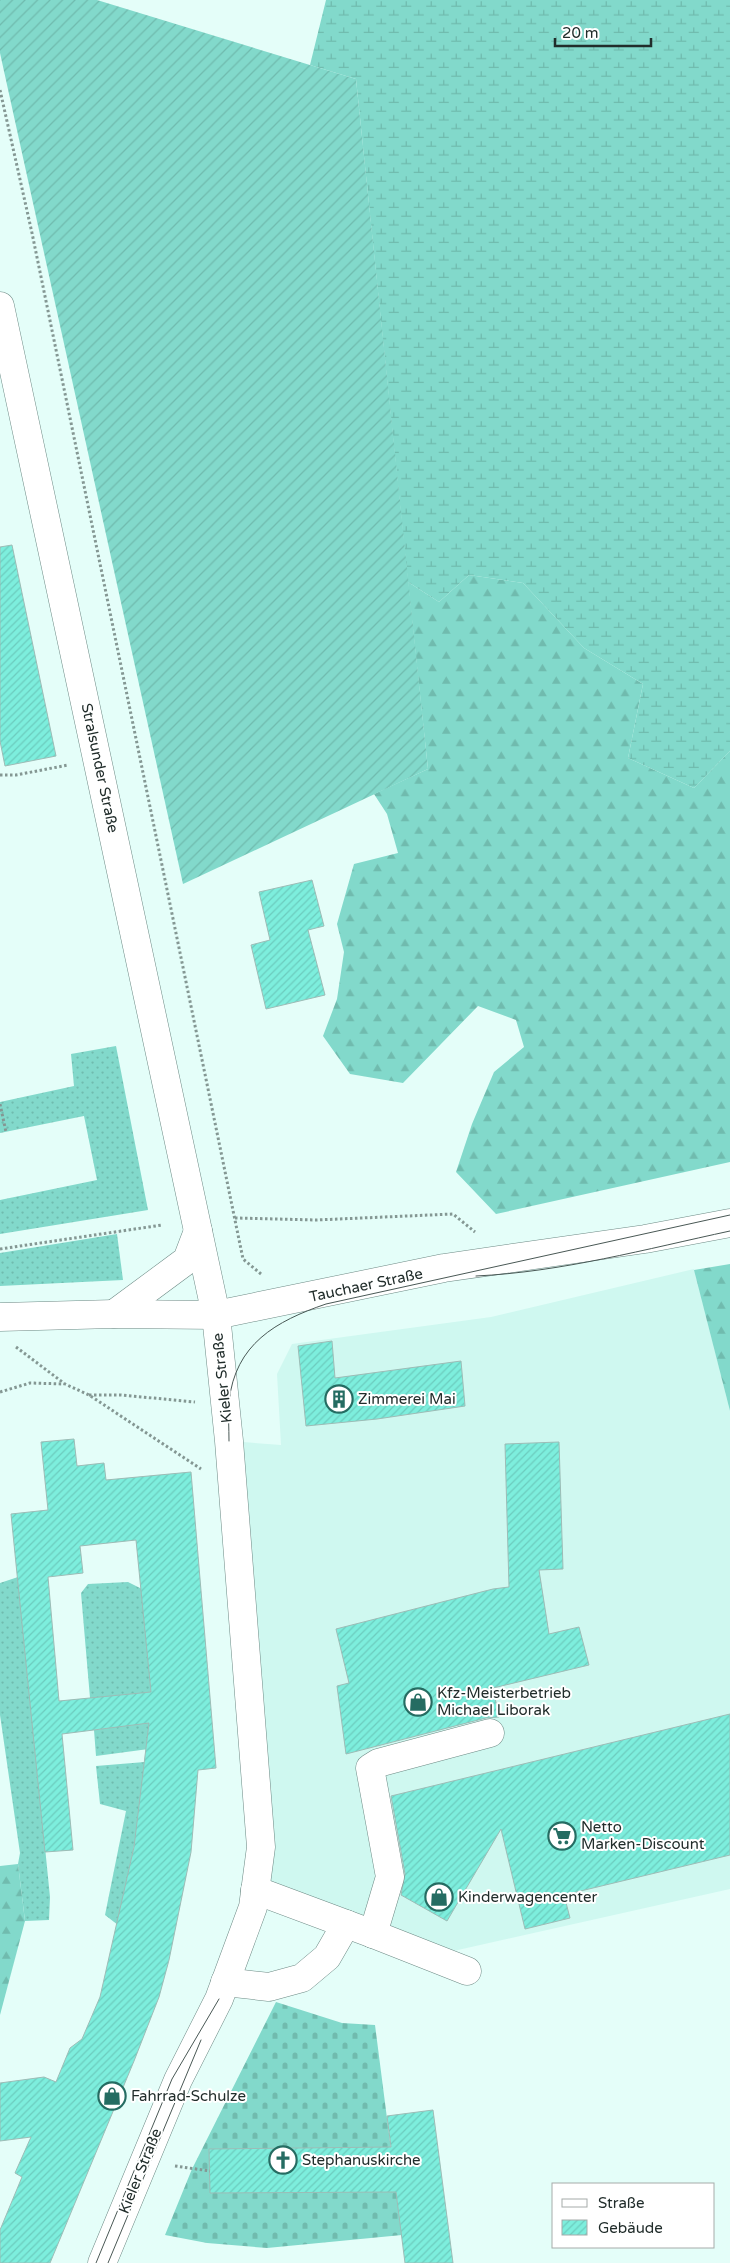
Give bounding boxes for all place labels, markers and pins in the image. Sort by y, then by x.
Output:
building icon: Zimmerei Mai [324,1384,354,1414]
place label: Zimmerei Mai [358,1390,456,1408]
place label: Kfz-Meisterbetrieb Michael Liborak [437,1684,571,1719]
shop icon: Kfz-Meisterbetrieb Michael Liborak [403,1687,433,1717]
place label: Netto Marken-Discount [581,1818,705,1853]
supermarket icon: Netto Marken-Discount [547,1821,577,1851]
shop icon: Kinderwagencenter [424,1882,454,1912]
place label: Kinderwagencenter [458,1888,597,1906]
shop icon: Fahrrad-Schulze [97,2081,127,2111]
place label: Fahrrad-Schulze [131,2087,246,2105]
church icon: Stephanuskirche [268,2145,298,2175]
place label: Stephanuskirche [302,2151,421,2169]

